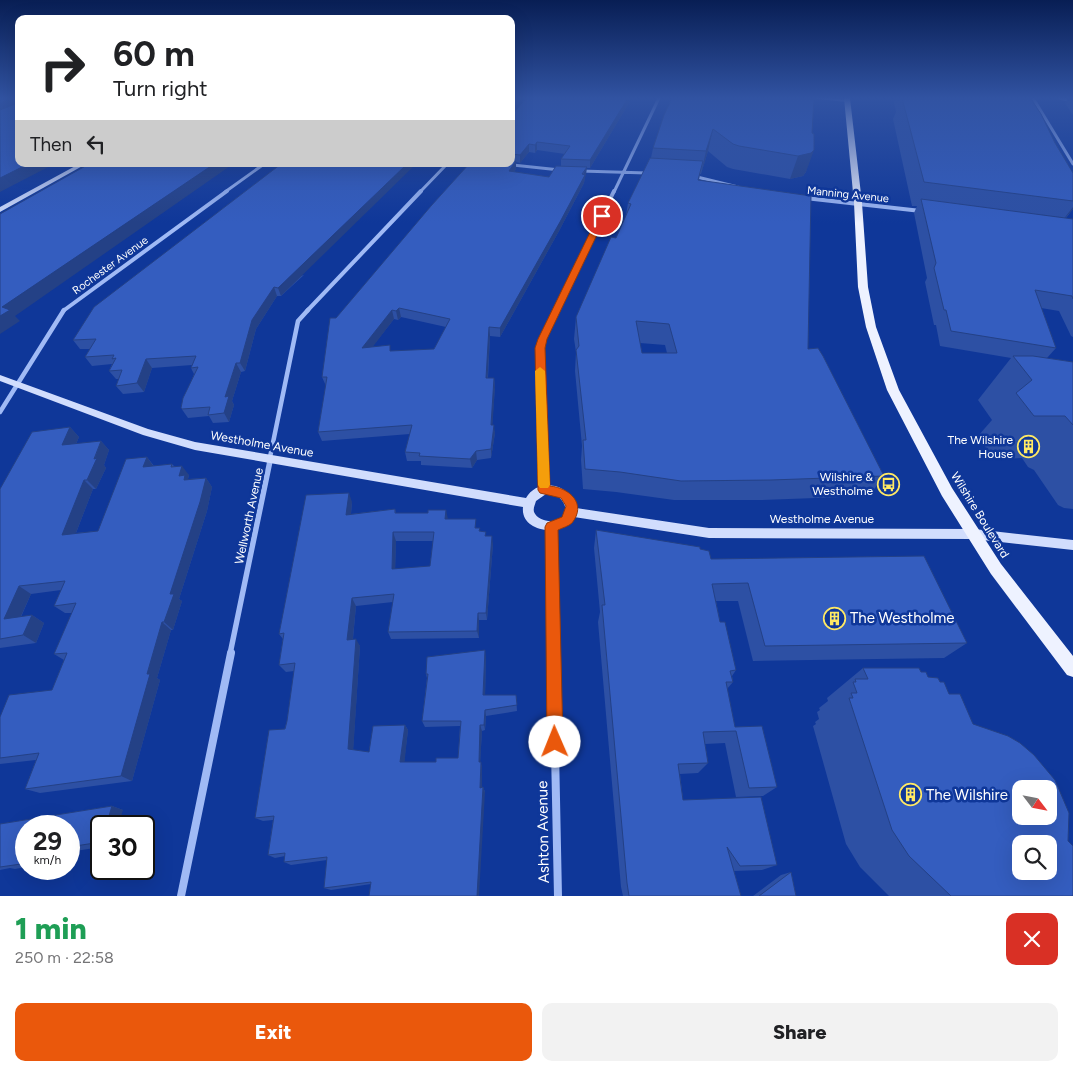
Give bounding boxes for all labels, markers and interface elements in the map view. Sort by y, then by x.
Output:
text: 60 m [113,33,195,75]
icon: right [30,35,95,100]
text: Turn right [113,75,208,102]
icon: left [82,130,110,158]
text: Then [30,133,72,156]
street label: Manning Avenue [806,184,890,205]
pin [581,195,623,237]
icon: arrive [588,202,616,230]
street label: Rochester Avenue [70,234,151,297]
street label: Westholme Avenue [209,428,315,460]
place label: The Wilshire House [948,433,1013,461]
building icon: The Wilshire House [1017,435,1041,459]
street label: Wellworth Avenue [232,466,266,565]
street label: Wilshire Boulevard [948,469,1012,561]
place label: Wilshire & Westholme [812,470,873,498]
bus stop icon: Wilshire & Westholme [877,472,901,496]
street label: Westholme Avenue [770,512,875,526]
building icon: The Westholme [822,606,846,630]
place label: The Westholme [850,609,955,627]
position arrow [528,715,580,767]
north arrow [1012,780,1058,825]
map controls [1012,780,1057,880]
street label: Ashton Avenue [533,781,553,883]
building icon: The Wilshire [898,783,922,807]
place label: The Wilshire [926,786,1008,804]
speed limit sign: 30 [90,815,155,880]
text: 29 [33,826,62,856]
button: search [1012,835,1057,880]
text: km/h [34,853,61,867]
text: 1 min [15,910,87,947]
button: close [1006,913,1058,965]
text: 250 m · 22:58 [15,948,114,967]
button: Exit [15,1003,532,1061]
button: Share [542,1003,1058,1061]

